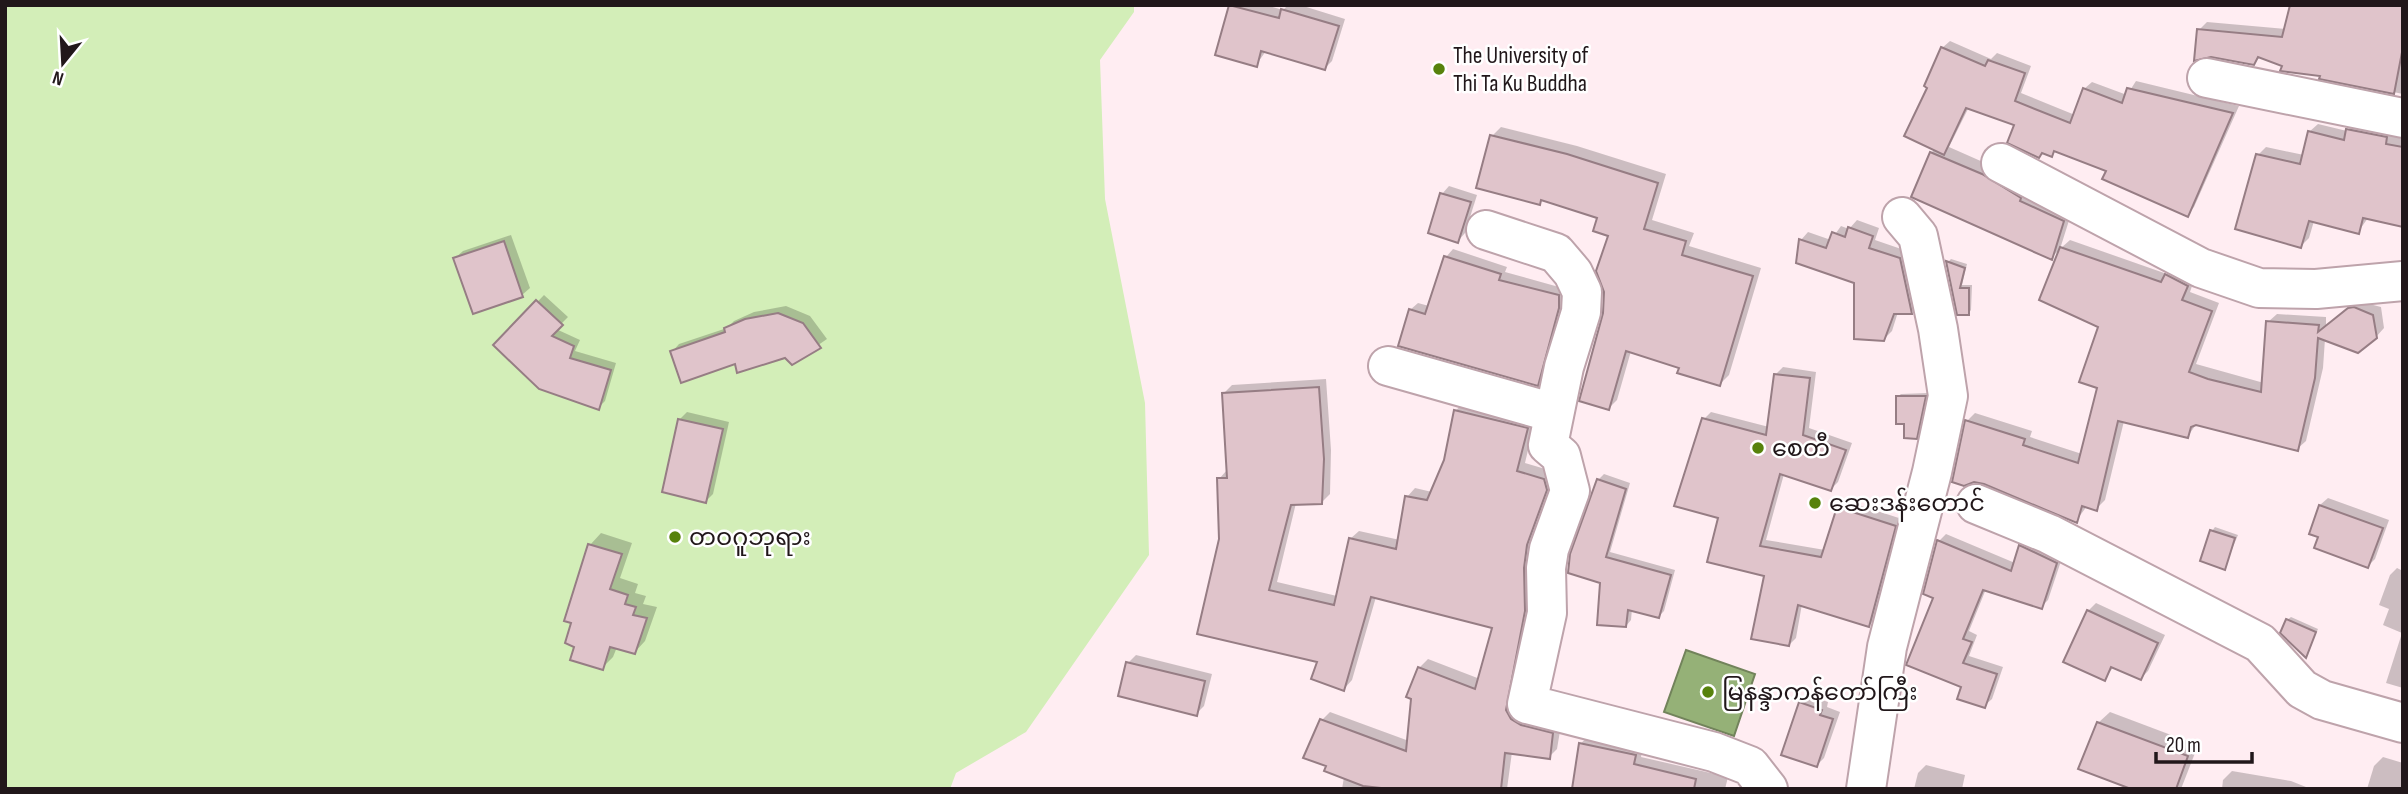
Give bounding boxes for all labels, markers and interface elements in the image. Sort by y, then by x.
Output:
north arrow [28,28,98,98]
place label: The University of Thi Ta Ku Buddha [1453,41,1590,98]
marker: The University of Thi Ta Ku Buddha [1431,61,1447,77]
text: N [50,65,67,90]
place label: စေတီ [1772,432,1830,463]
marker: စေတီ [1750,440,1766,456]
place label: ဆေးဒန်းတောင် [1829,487,1985,522]
marker: ဆေးဒန်းတောင် [1807,495,1823,511]
place label: တဝဂူဘုရား [689,523,811,556]
marker: တဝဂူဘုရား [667,529,683,545]
place label: မြနန္ဒာကန်တော်ကြီး [1722,676,1918,711]
marker: မြနန္ဒာကန်တော်ကြီး [1700,684,1716,700]
scale bar [2156,720,2252,764]
text: 20 m [2166,733,2201,758]

